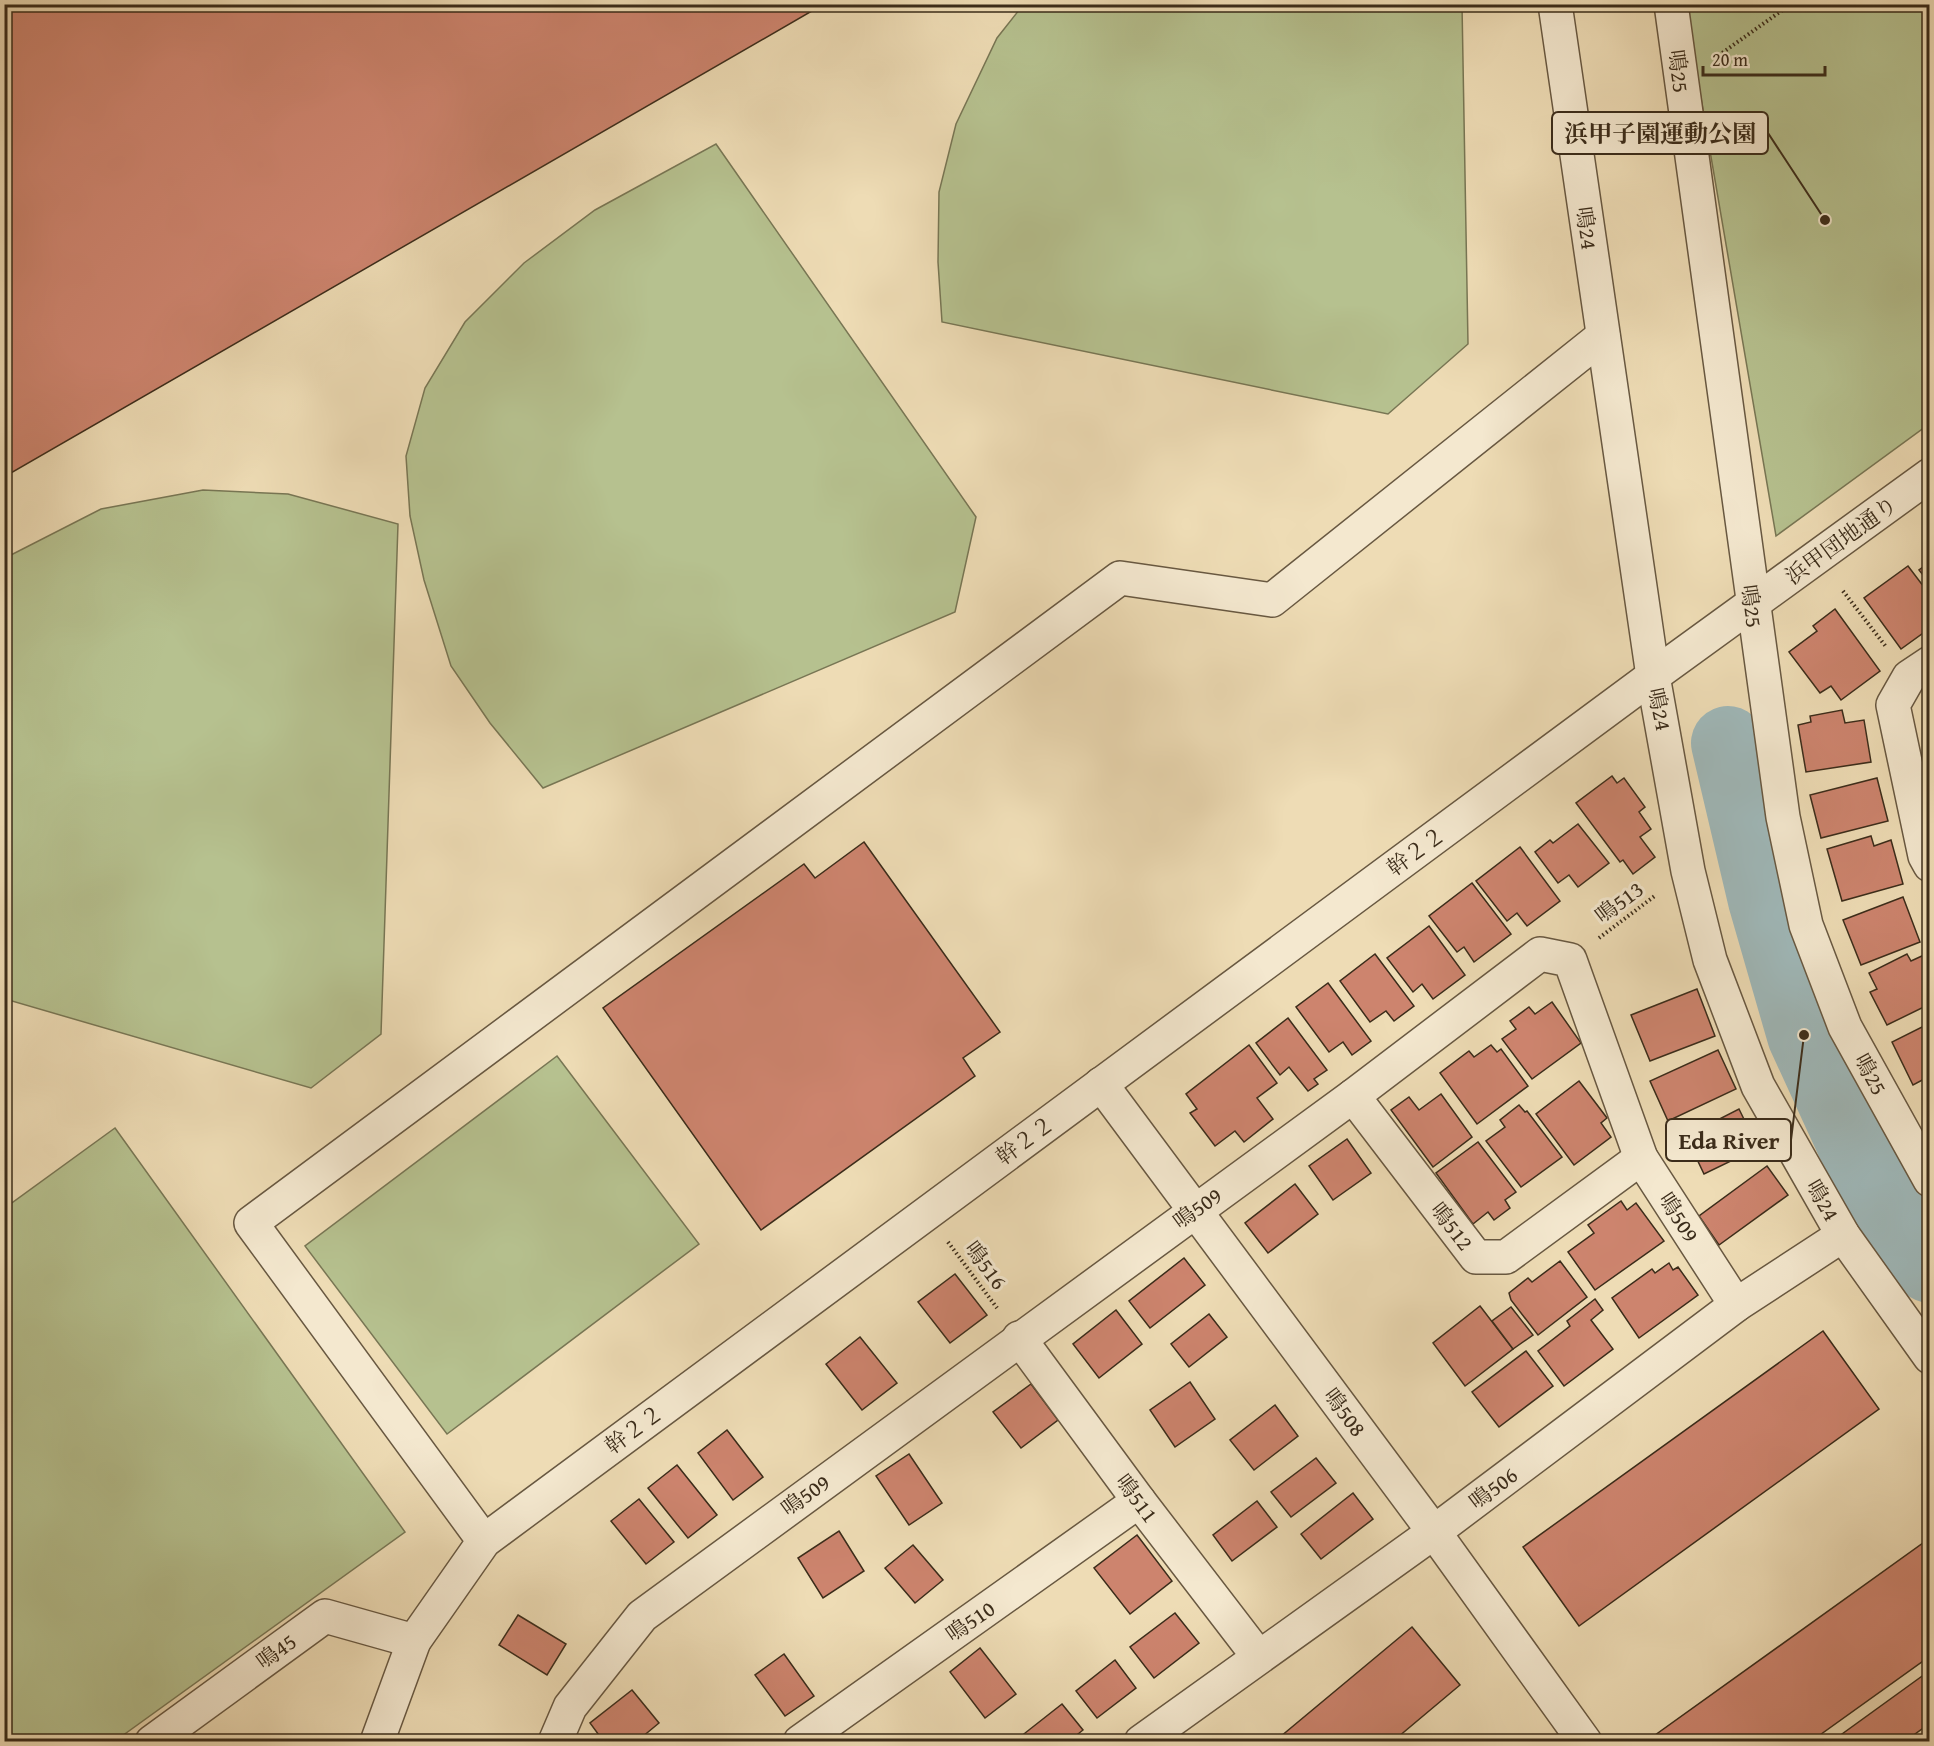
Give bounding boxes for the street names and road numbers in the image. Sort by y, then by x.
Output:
street label: 鳴25 [1660,48,1698,94]
street label: 鳴24 [1568,204,1606,252]
street label: 浜甲団地通り [1778,488,1904,592]
street label: 鳴25 [1733,582,1771,630]
street label: 鳴24 [1640,685,1680,733]
street label: 幹２２ [1380,819,1452,883]
street label: 鳴513 [1588,873,1650,931]
street label: 鳴25 [1847,1047,1895,1101]
street label: 幹２２ [989,1108,1061,1172]
street label: 鳴24 [1798,1173,1848,1227]
street label: 鳴509 [1166,1179,1228,1237]
street label: 鳴509 [1651,1186,1707,1248]
street label: 鳴512 [1423,1195,1481,1257]
street label: 鳴516 [957,1234,1015,1296]
street label: 鳴508 [1316,1381,1374,1443]
street label: 幹２２ [598,1397,670,1461]
street label: 鳴506 [1462,1459,1524,1517]
street label: 鳴509 [774,1466,836,1524]
street label: 鳴511 [1108,1467,1166,1529]
street label: 鳴510 [939,1592,1001,1650]
street label: 鳴45 [249,1625,303,1677]

